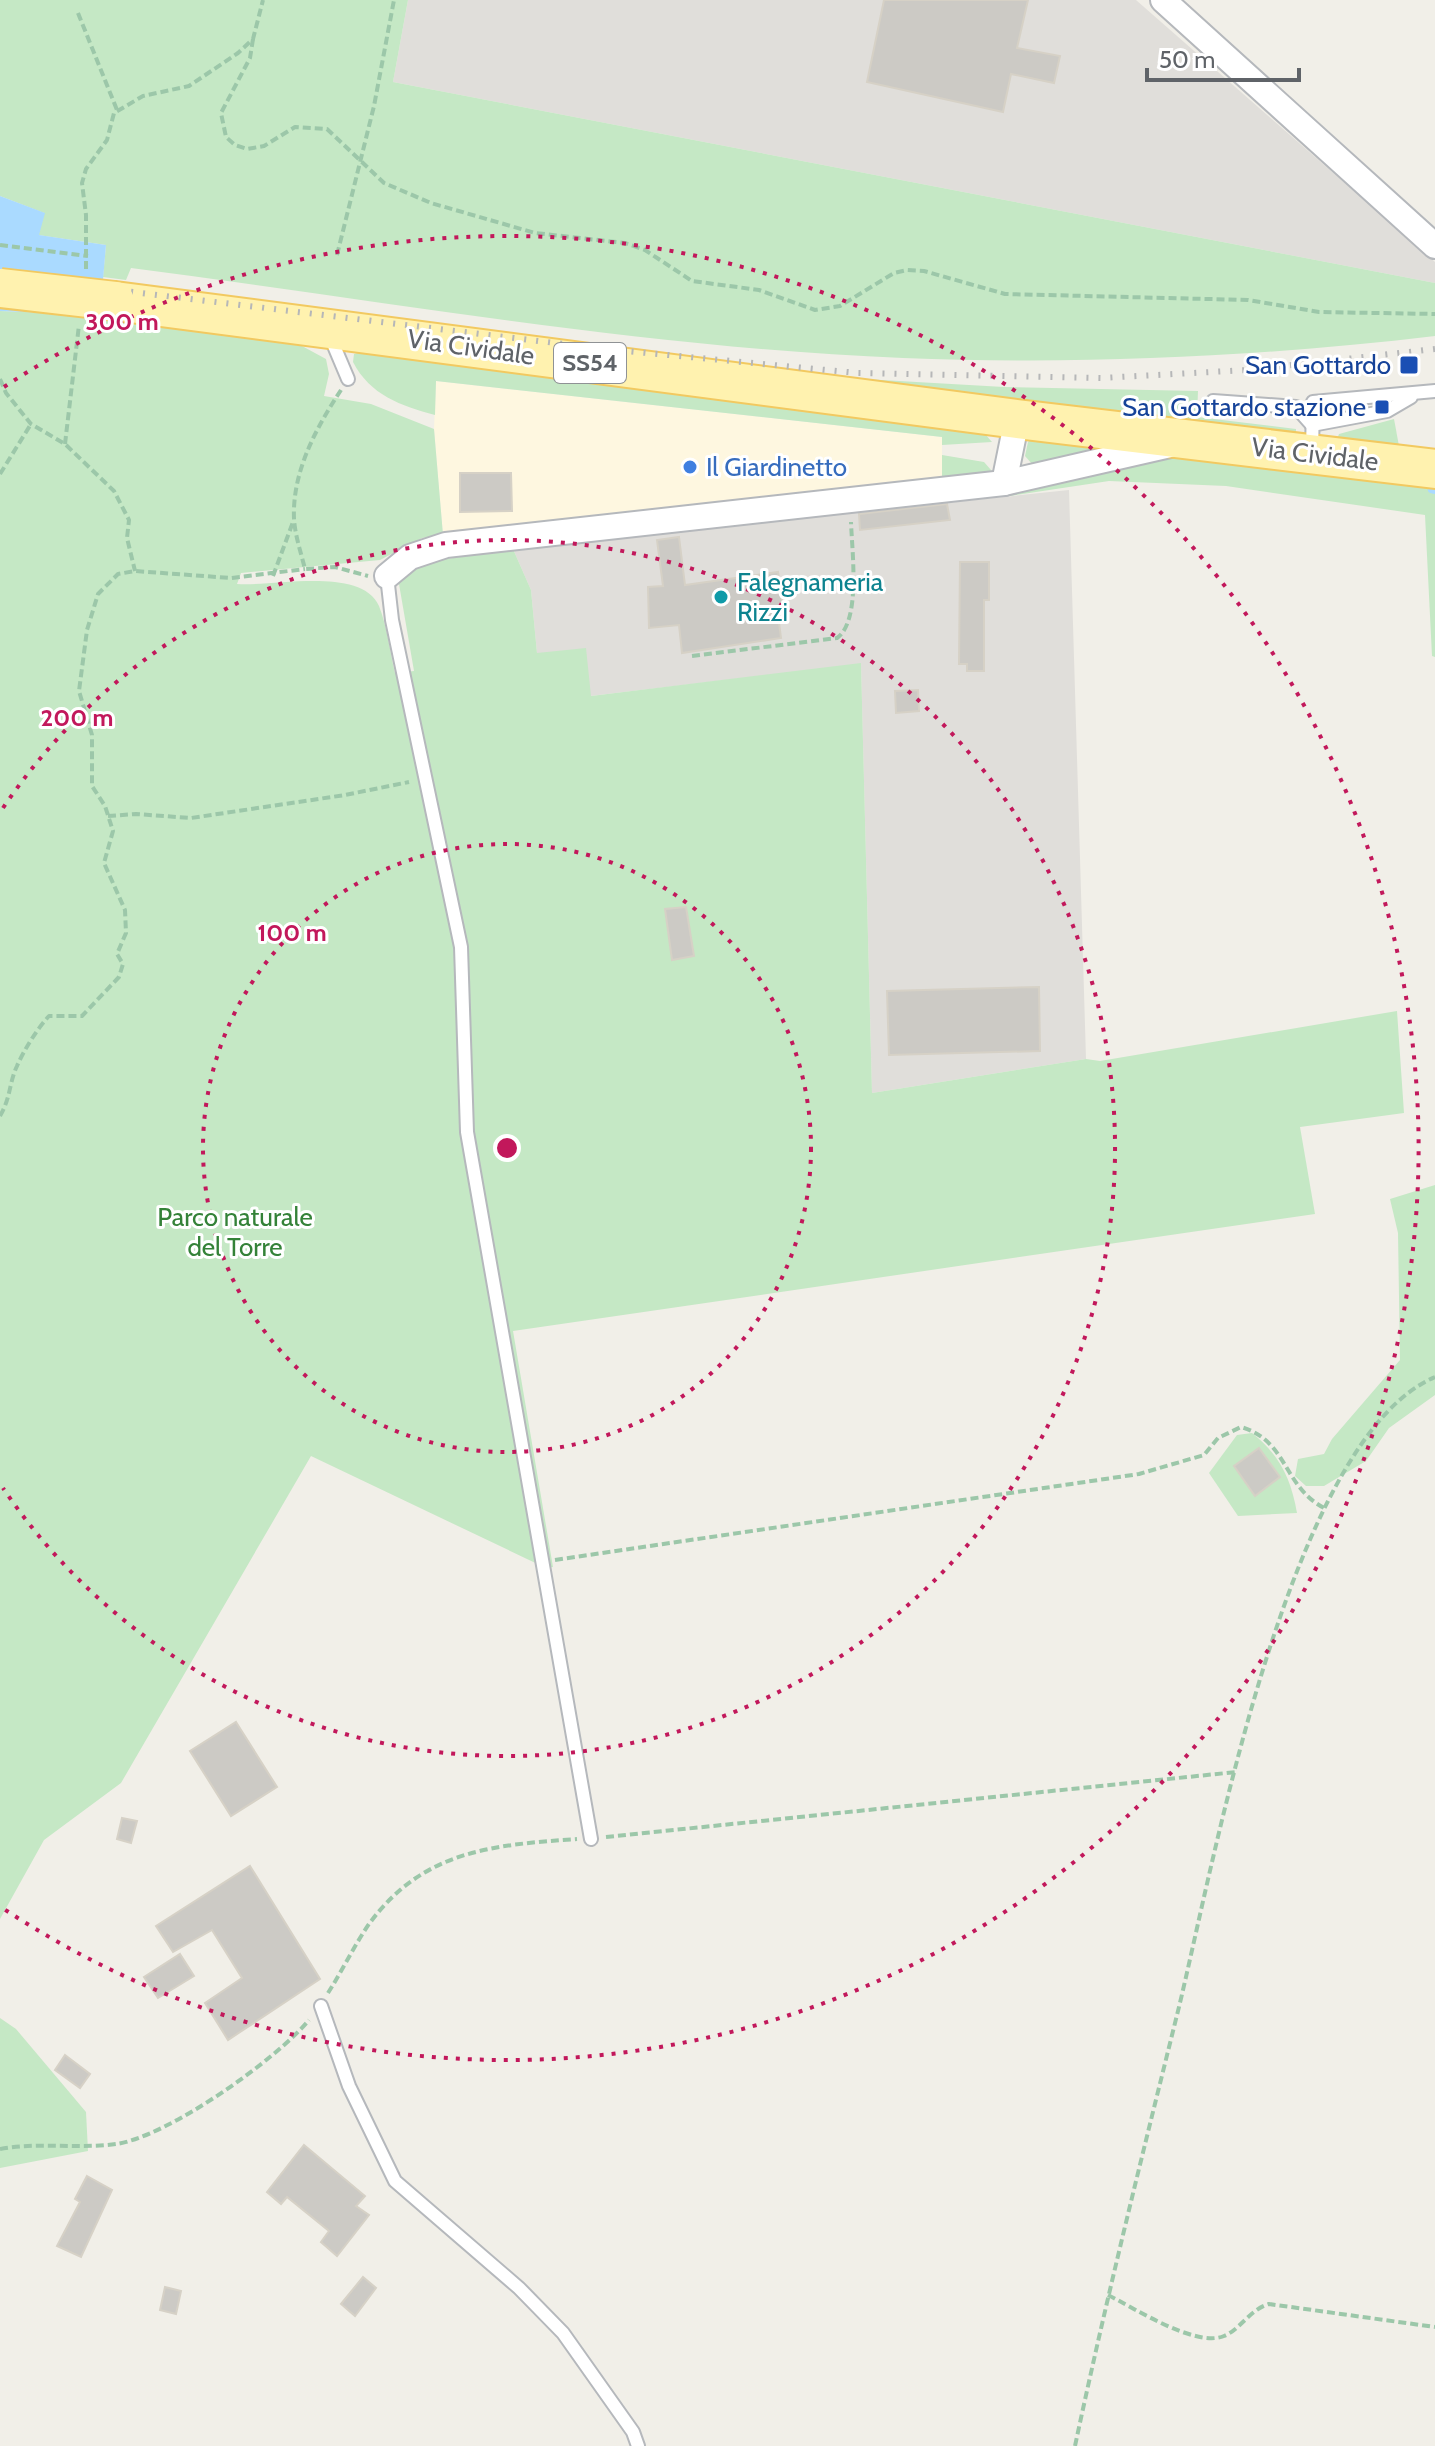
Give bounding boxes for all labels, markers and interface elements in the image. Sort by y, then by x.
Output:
scale bar [1147,32,1299,82]
text: 50 m [1159,45,1215,74]
text: 300 m [85,307,159,336]
street label: Via Cividale [406,322,536,372]
road number: SS54 [554,343,626,383]
place label: San Gottardo [1245,349,1391,381]
marker: San Gottardo [1398,354,1420,376]
place label: San Gottardo stazione [1122,391,1366,423]
marker: San Gottardo stazione [1373,398,1391,416]
street label: Via Cividale [1250,430,1380,478]
place label: Il Giardinetto [706,451,847,483]
marker: Il Giardinetto [681,458,699,476]
place label: Falegnameria Rizzi [737,566,884,628]
marker: Falegnameria Rizzi [712,588,730,606]
text: 200 m [41,703,113,732]
text: 100 m [257,918,327,947]
centre of rings [493,1134,521,1162]
park label: Parco naturale del Torre [157,1201,313,1263]

